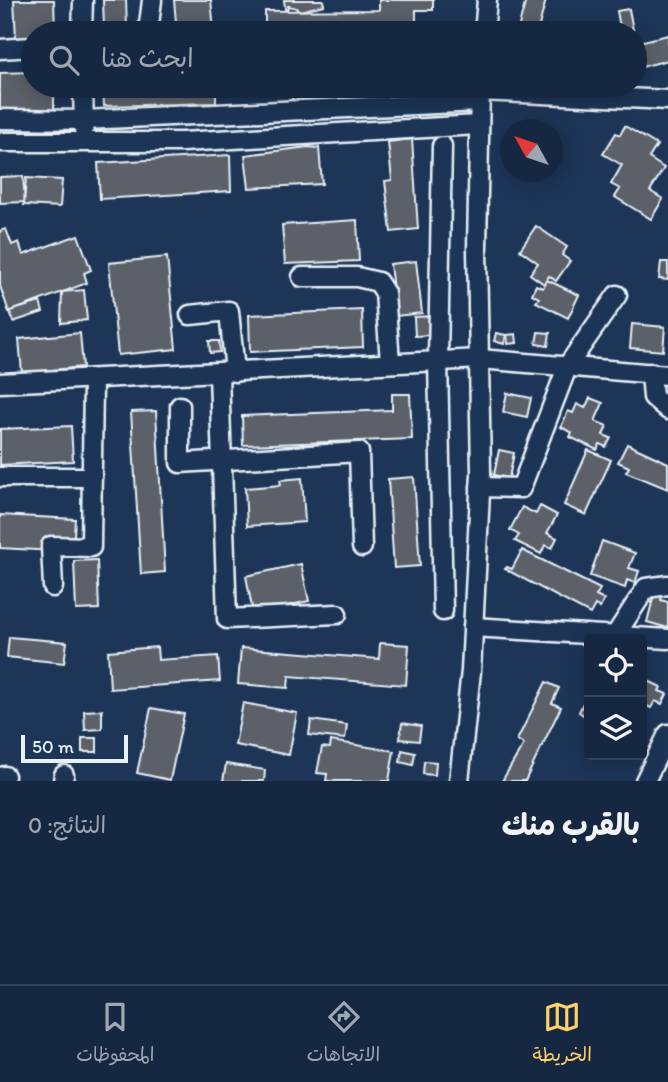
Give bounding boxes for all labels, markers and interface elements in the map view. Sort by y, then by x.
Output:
search box [21,21,647,98]
icon: search [45,41,83,79]
text: ابحث هنا [101,42,194,74]
north arrow [500,119,563,182]
map controls [584,634,647,760]
button: locate [584,634,647,697]
button: layers [584,697,647,760]
scale bar [21,732,128,764]
text: 50 m [32,735,74,758]
text: بالقرب منك [502,806,640,843]
text: النتائج: 0 [28,811,106,839]
tab: المحفوظات [76,998,154,1071]
tab: الاتجاهات [307,998,380,1071]
tab: الخريطة [533,998,592,1071]

